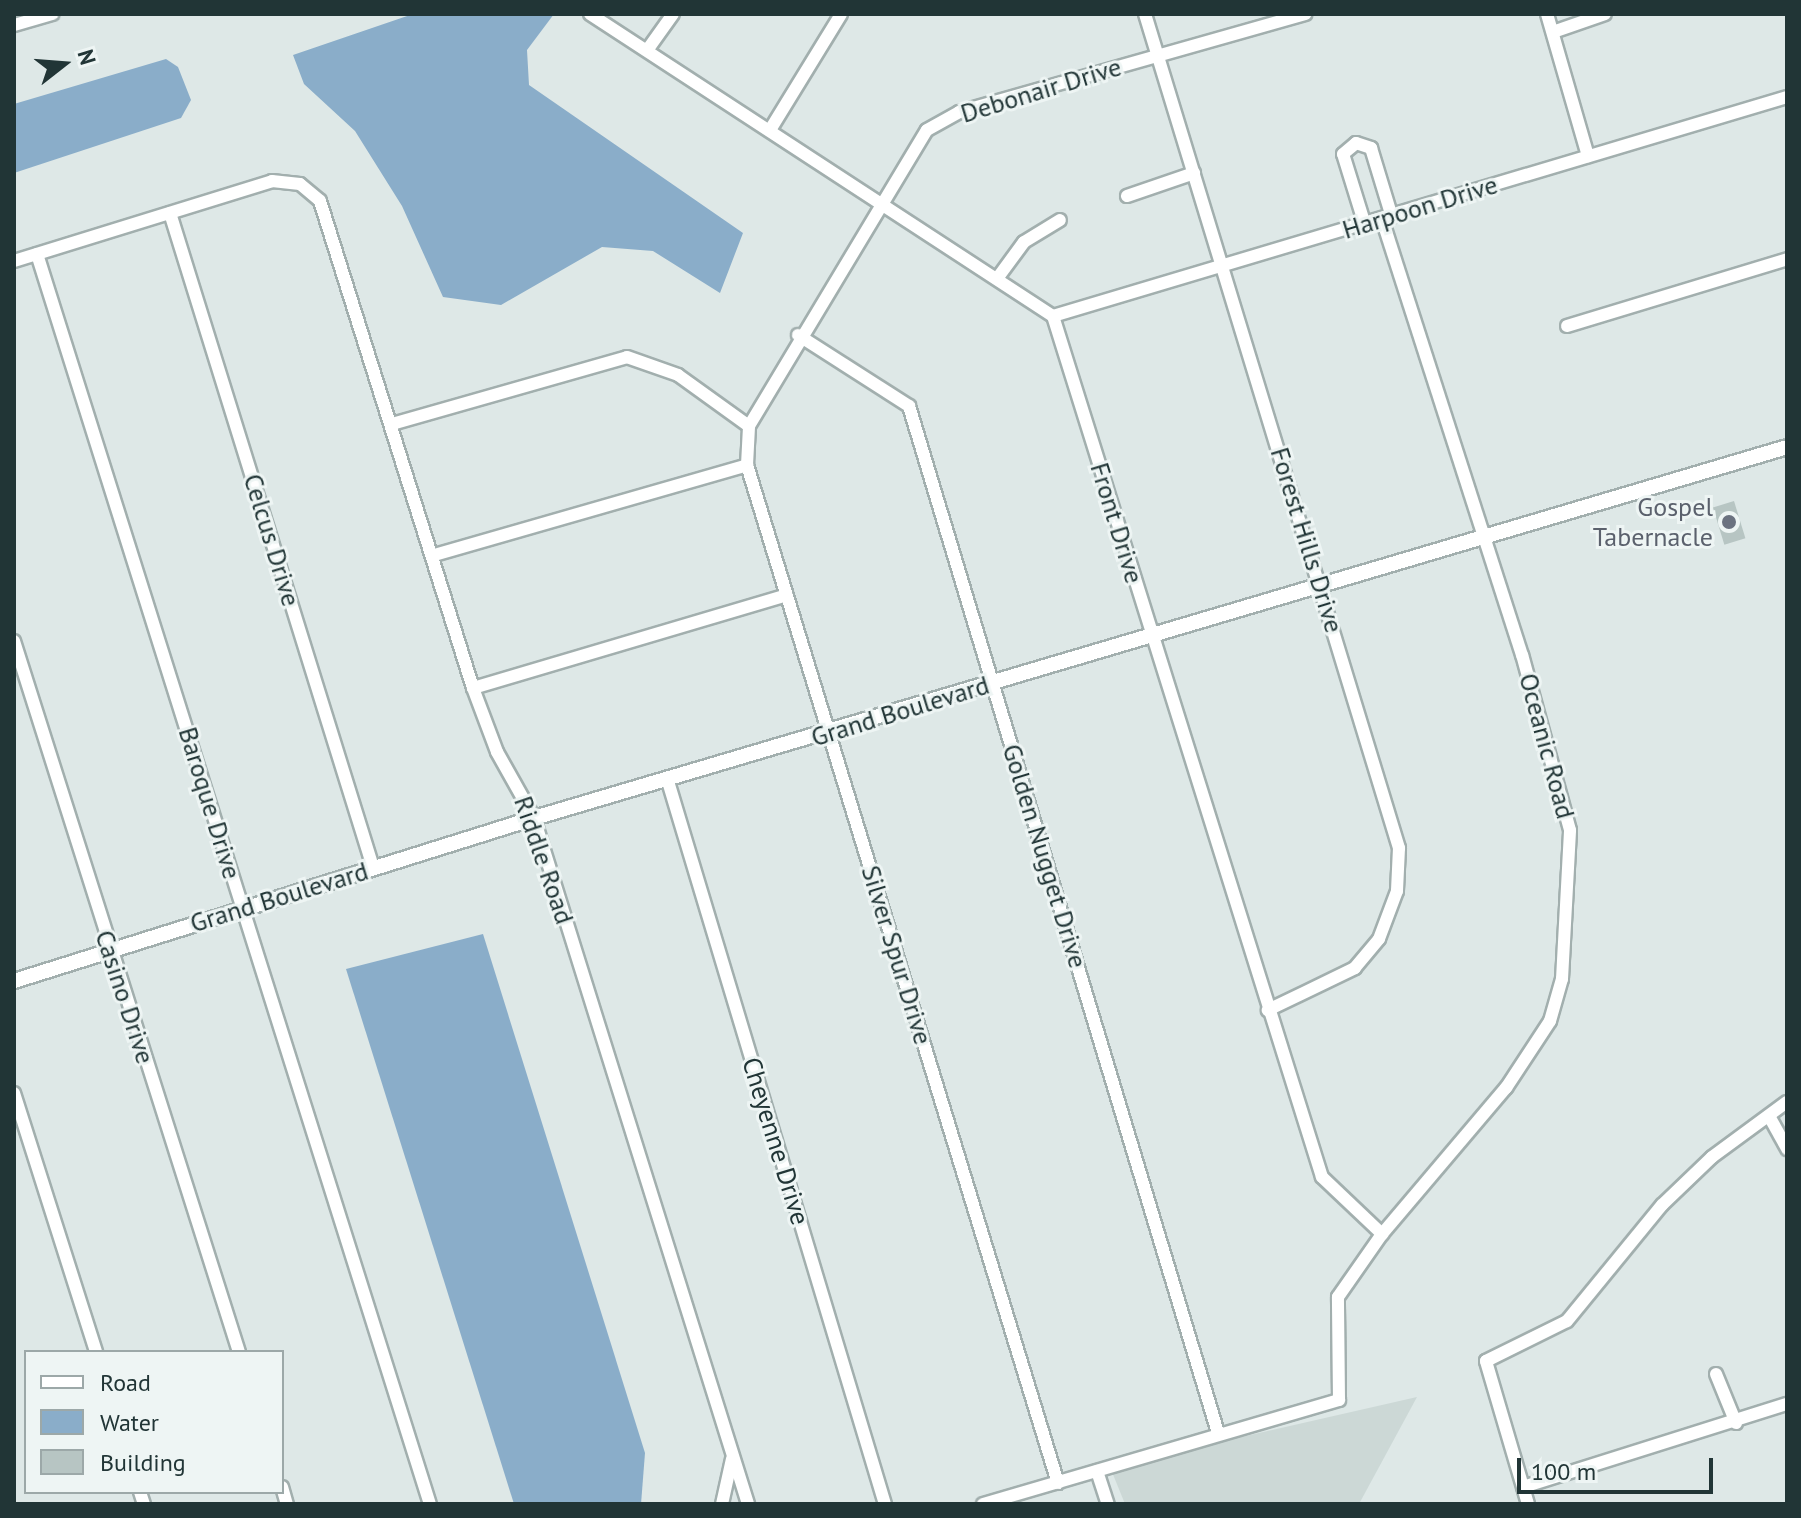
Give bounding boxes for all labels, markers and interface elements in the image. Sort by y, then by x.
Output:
north arrow [24,24,104,104]
text: N [71,46,102,68]
street label: Debonair Drive [957,51,1125,129]
street label: Harpoon Drive [1339,169,1501,245]
street label: Forest Hills Drive [1264,444,1350,636]
street label: Front Drive [1084,459,1150,587]
street label: Celcus Drive [237,470,307,610]
place label: Gospel Tabernacle [1593,491,1713,552]
marker: Gospel Tabernacle [1720,513,1738,531]
street label: Grand Boulevard [807,669,993,753]
street label: Oceanic Road [1513,670,1581,822]
street label: Baroque Drive [172,723,248,883]
street label: Golden Nugget Drive [996,740,1094,972]
street label: Riddle Road [508,792,580,928]
street label: Grand Boulevard [186,855,372,939]
street label: Silver Spur Drive [855,862,939,1048]
street label: Casino Drive [89,926,161,1068]
street label: Cheyenne Drive [736,1053,816,1229]
legend [24,1350,284,1494]
text: Road [100,1367,151,1398]
text: Water [100,1407,159,1438]
scale bar [1521,1442,1717,1492]
text: Building [100,1447,186,1478]
text: 100 m [1531,1456,1596,1487]

